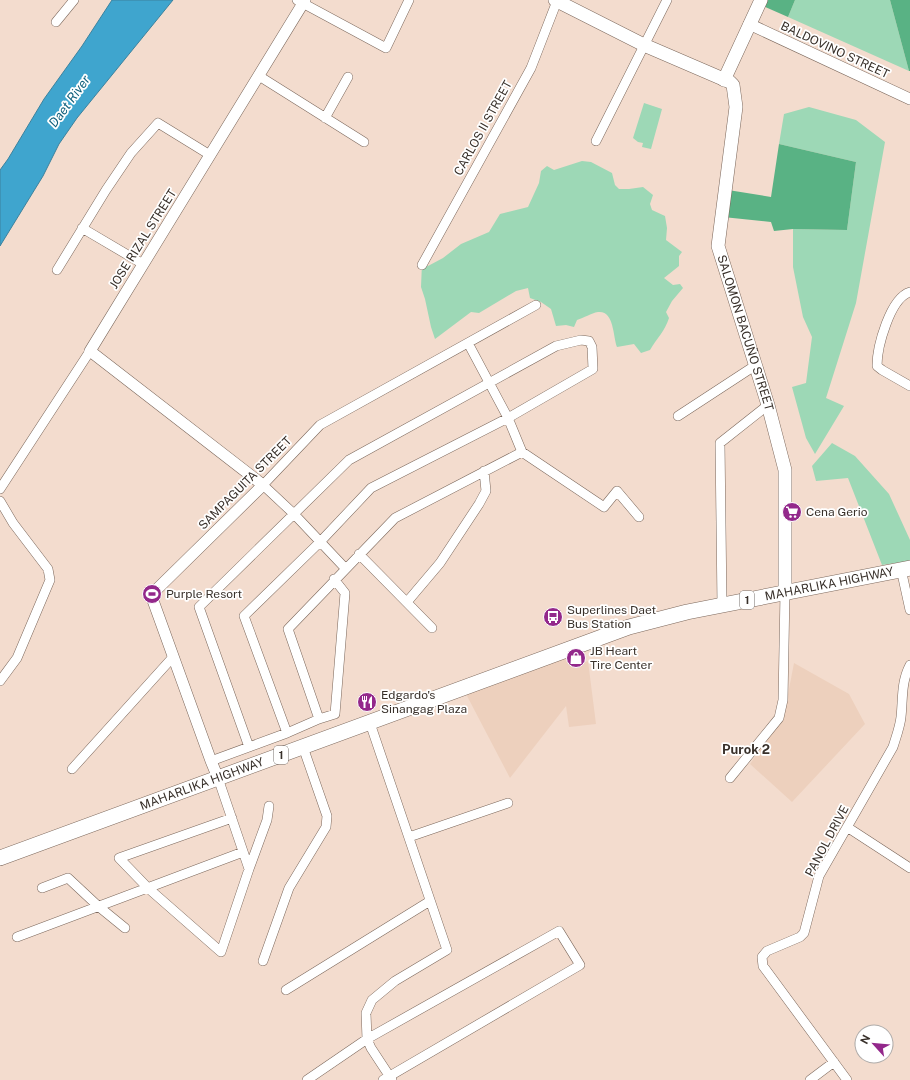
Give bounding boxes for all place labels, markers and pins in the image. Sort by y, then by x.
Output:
supermarket icon: Cena Gerio [781,501,803,523]
place label: Cena Gerio [806,505,868,519]
sports icon: Purple Resort [141,583,163,605]
place label: Purple Resort [166,587,243,601]
place label: Superlines Daet Bus Station [567,603,656,631]
bus stop icon: Superlines Daet Bus Station [542,606,564,628]
place label: JB Heart Tire Center [590,644,652,672]
shop icon: JB Heart Tire Center [565,647,587,669]
place label: Edgardo's Sinangag Plaza [381,688,467,716]
restaurant icon: Edgardo's Sinangag Plaza [356,691,378,713]

